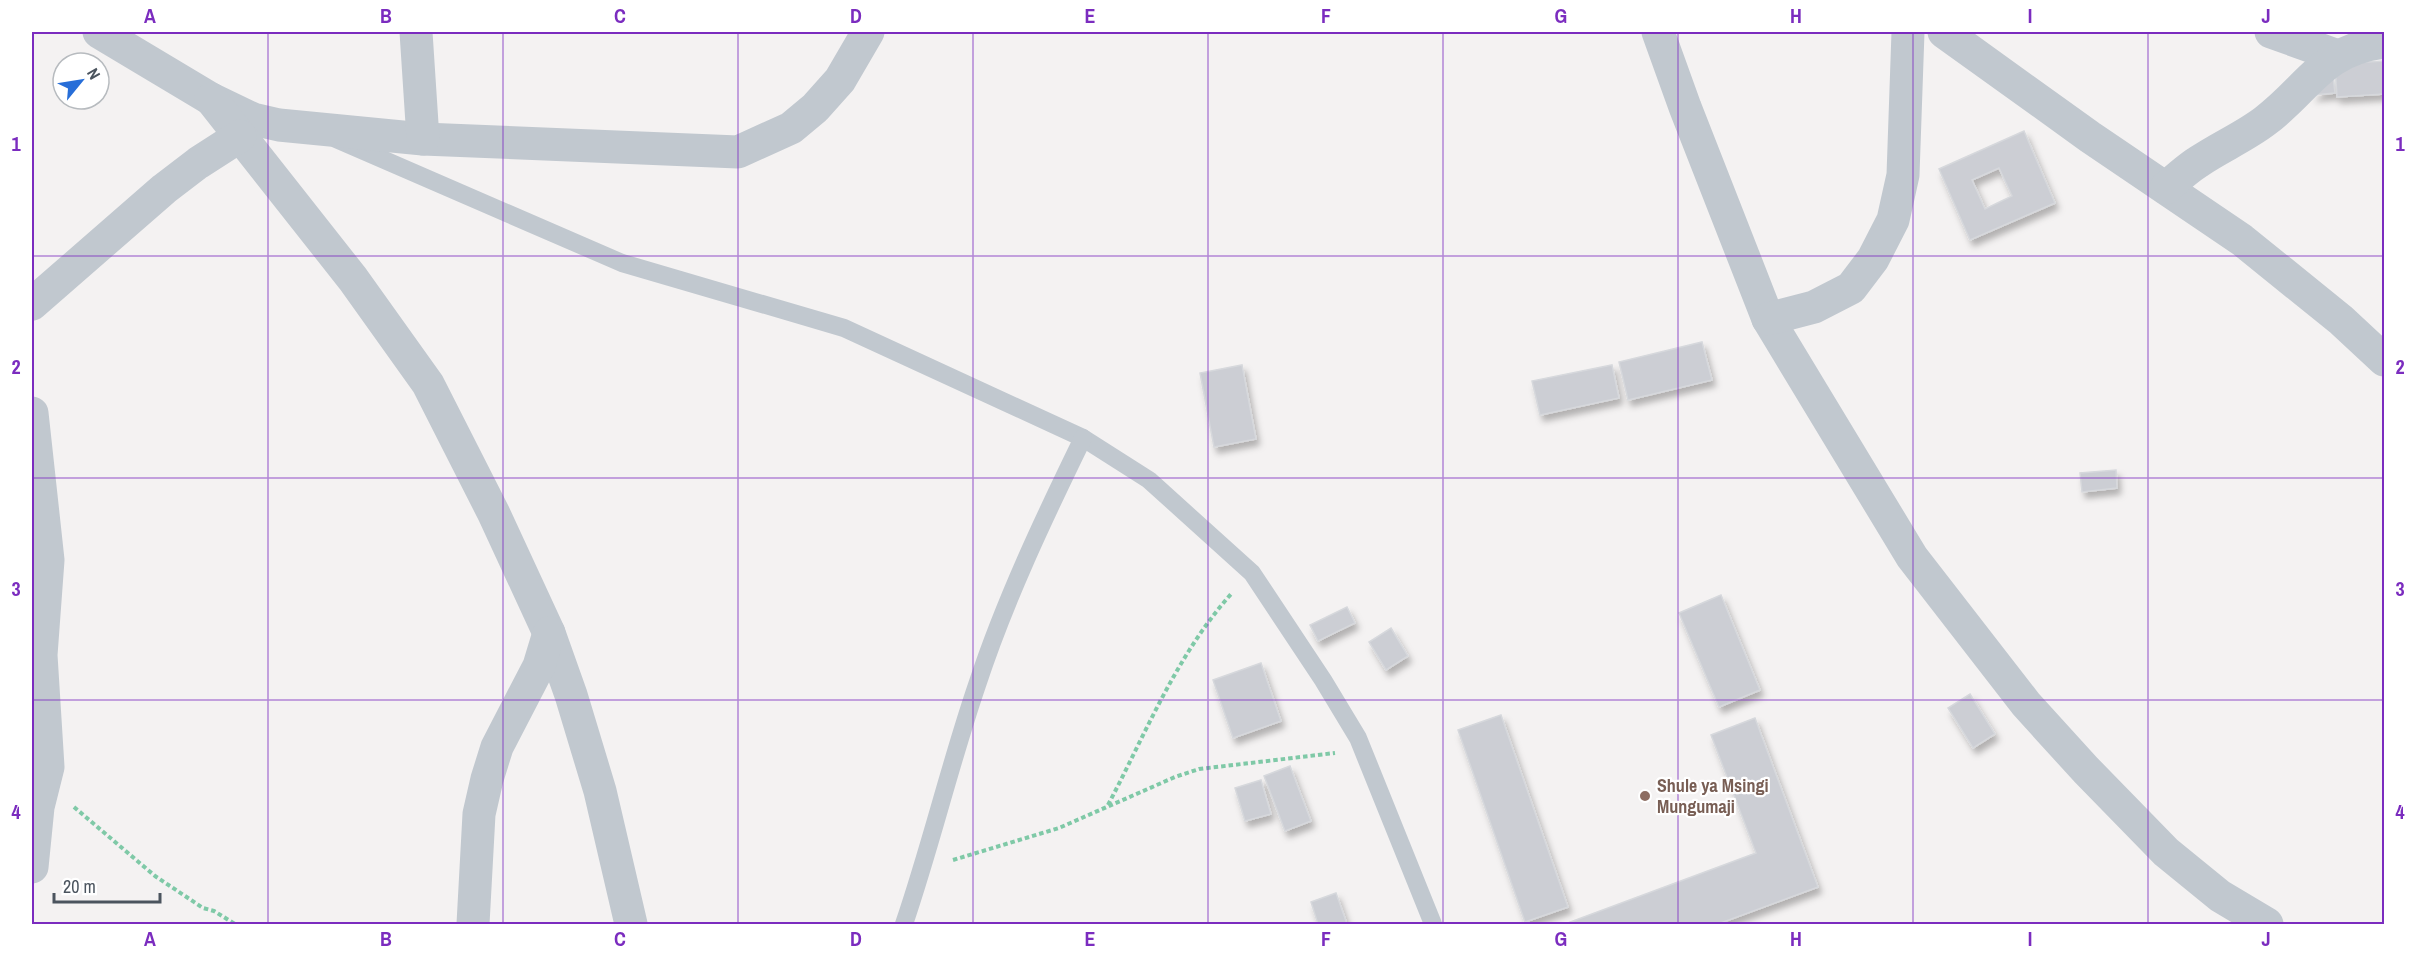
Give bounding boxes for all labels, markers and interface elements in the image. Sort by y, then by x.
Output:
text: A [144,2,156,29]
text: B [380,2,392,29]
text: C [614,2,626,29]
text: D [850,2,862,29]
text: E [1085,2,1096,29]
text: F [1321,2,1331,29]
text: G [1555,2,1567,29]
text: H [1790,2,1802,29]
text: I [2028,2,2032,29]
text: J [2261,2,2271,29]
north arrow [51,51,111,111]
text: N [82,64,106,83]
text: 1 [11,130,21,157]
text: 1 [2395,130,2405,157]
text: 2 [11,353,21,380]
text: 2 [2395,353,2405,380]
text: 3 [11,575,21,602]
text: 3 [2395,575,2405,602]
place label: Shule ya Msingi Mungumaji [1657,773,1769,819]
marker: Shule ya Msingi Mungumaji [1638,789,1652,803]
text: 4 [11,798,21,825]
text: 4 [2395,798,2405,825]
scale bar [54,866,160,904]
text: 20 m [63,874,96,899]
text: A [144,925,156,952]
text: B [380,925,392,952]
text: C [614,925,626,952]
text: D [850,925,862,952]
text: E [1085,925,1096,952]
text: F [1321,925,1331,952]
text: G [1555,925,1567,952]
text: H [1790,925,1802,952]
text: I [2028,925,2032,952]
text: J [2261,925,2271,952]

